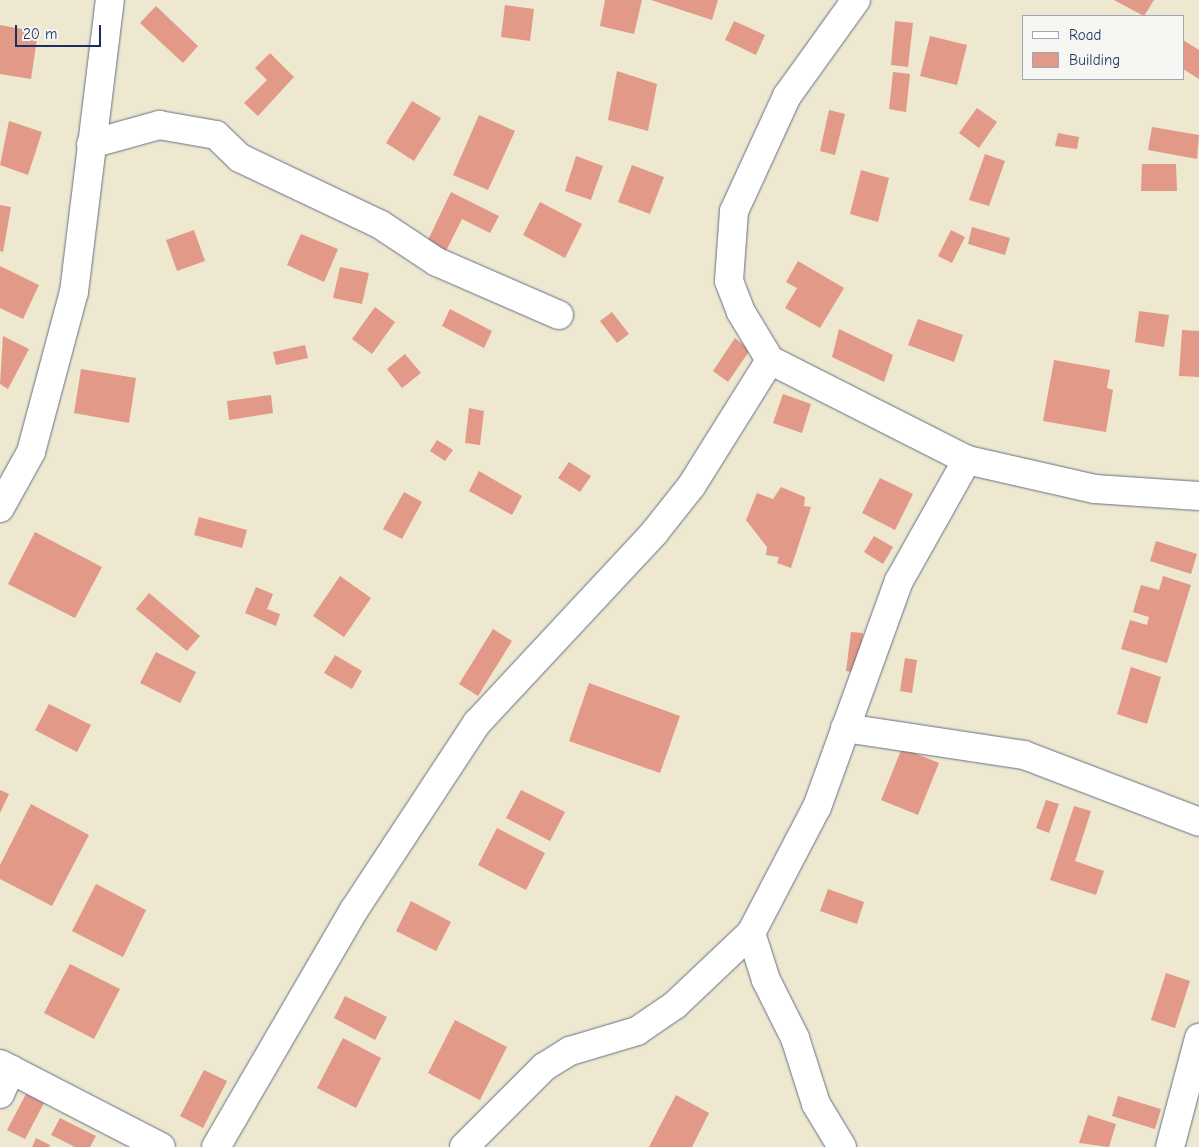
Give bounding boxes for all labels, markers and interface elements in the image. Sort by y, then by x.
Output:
scale bar [18,15,104,47]
legend [1022,15,1184,80]
text: 20 m [23,25,57,43]
text: Road [1069,26,1101,44]
text: Building [1069,51,1120,69]

